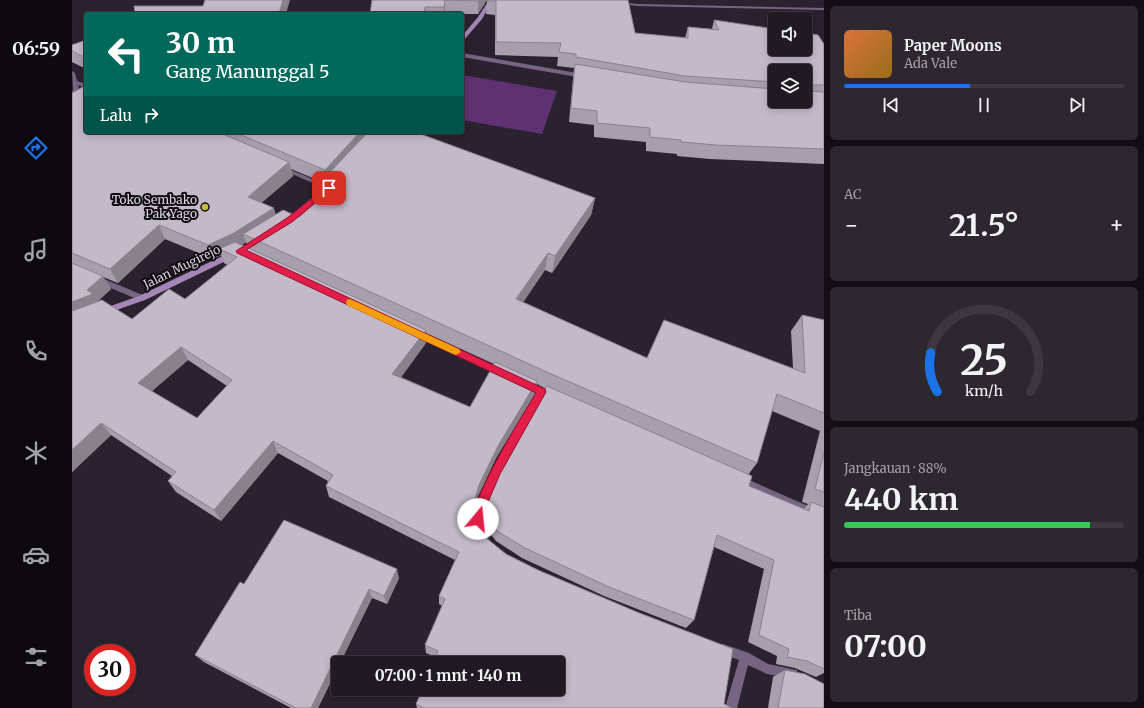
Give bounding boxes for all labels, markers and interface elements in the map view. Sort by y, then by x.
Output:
map controls [768,12,812,108]
button: sound [768,12,812,56]
text: 30 m [166,25,235,61]
icon: left [100,28,152,80]
text: Paper Moons [904,36,1002,55]
text: 06:59 [12,37,60,60]
text: Ada Vale [904,55,957,72]
text: Gang Manunggal 5 [166,60,329,83]
button: layers [768,64,812,108]
icon: previous [880,94,902,116]
icon: pause [973,94,995,116]
icon: next [1066,94,1088,116]
icon: right [140,104,162,126]
text: Lalu [100,106,132,125]
icon: directions [22,134,50,162]
pin [312,171,346,205]
icon: arrive [318,177,340,199]
text: AC [844,186,861,203]
place label: Toko Sembako Pak Yago [112,192,197,221]
marker: Toko Sembako Pak Yago [200,202,210,212]
text: 21.5° [949,206,1019,244]
text: − [844,211,859,239]
text: + [1109,211,1124,239]
icon: music [22,236,50,264]
street label: Jalan Mugirejo [140,241,223,292]
text: 25 [960,334,1008,386]
icon: phone [22,337,50,365]
text: km/h [965,382,1003,400]
icon: climate [22,439,50,467]
text: Jangkauan · 88% [844,460,947,477]
text: 440 km [844,480,958,518]
position arrow [457,498,499,540]
icon: car [22,541,50,569]
text: Tiba [844,607,872,624]
text: 07:00 [844,627,927,665]
icon: filters [22,643,50,671]
speed limit sign: 30 [84,644,136,696]
text: 07:00 · 1 mnt · 140 m [375,666,521,685]

